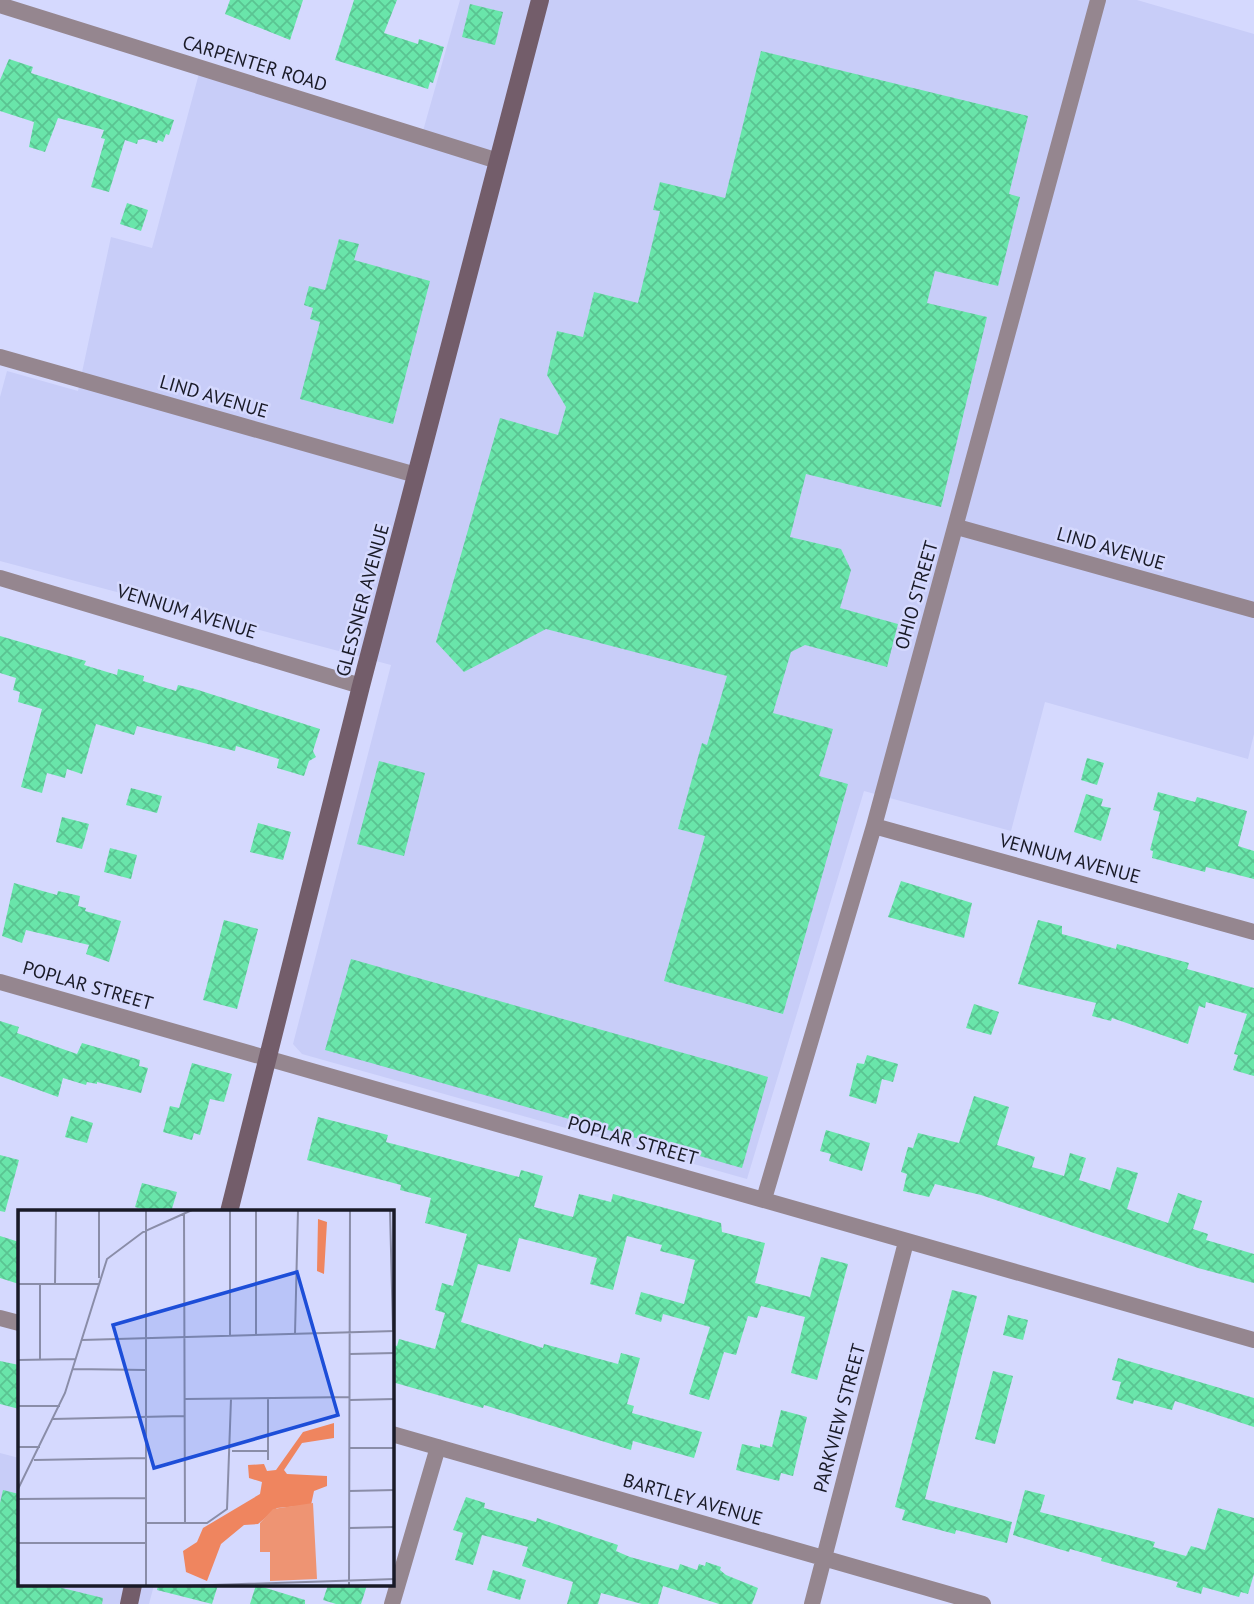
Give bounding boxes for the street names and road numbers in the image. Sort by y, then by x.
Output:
street label: CARPENTER ROAD [180,30,330,96]
street label: LIND AVENUE [157,369,271,423]
street label: GLESSNER AVENUE [330,521,394,679]
street label: LIND AVENUE [1054,521,1168,575]
street label: OHIO STREET [889,537,943,652]
street label: VENNUM AVENUE [113,578,260,644]
street label: VENNUM AVENUE [996,827,1143,888]
street label: POPLAR STREET [20,955,156,1015]
street label: POPLAR STREET [565,1110,701,1170]
street label: PARKVIEW STREET [808,1341,871,1495]
street label: BARTLEY AVENUE [620,1468,766,1530]

